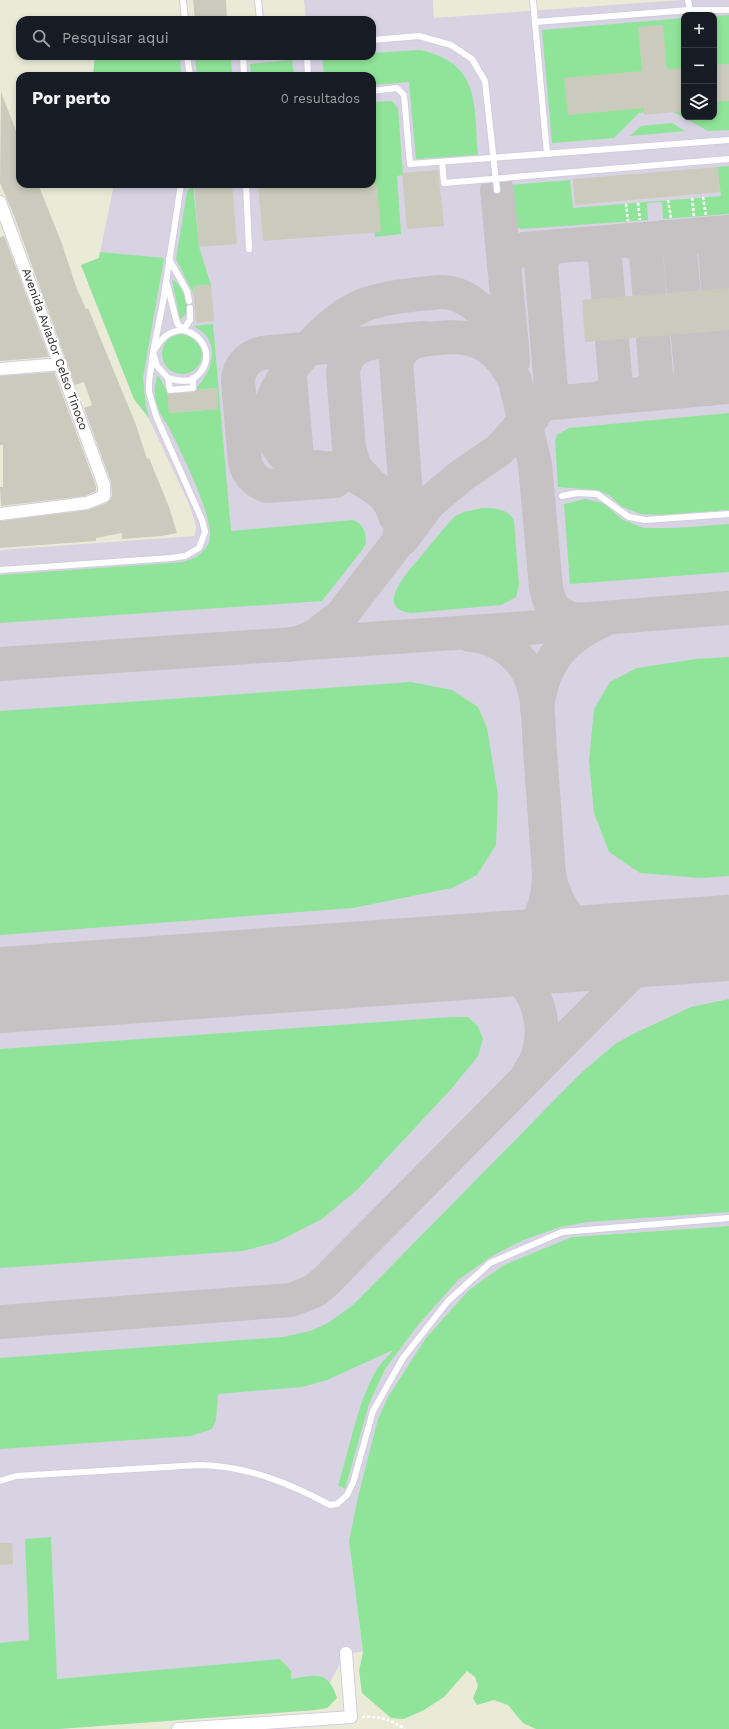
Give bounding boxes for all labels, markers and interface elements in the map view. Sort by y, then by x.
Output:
map controls [681,12,717,120]
button: + [681,12,717,48]
search box [16,16,376,60]
icon: search [30,27,52,49]
text: Pesquisar aqui [62,29,169,47]
button: − [681,48,717,84]
button: layers [681,84,717,120]
text: Por perto [32,88,110,108]
text: 0 resultados [281,91,360,106]
street label: Avenida Aviador Celso Tinoco [19,266,91,432]

